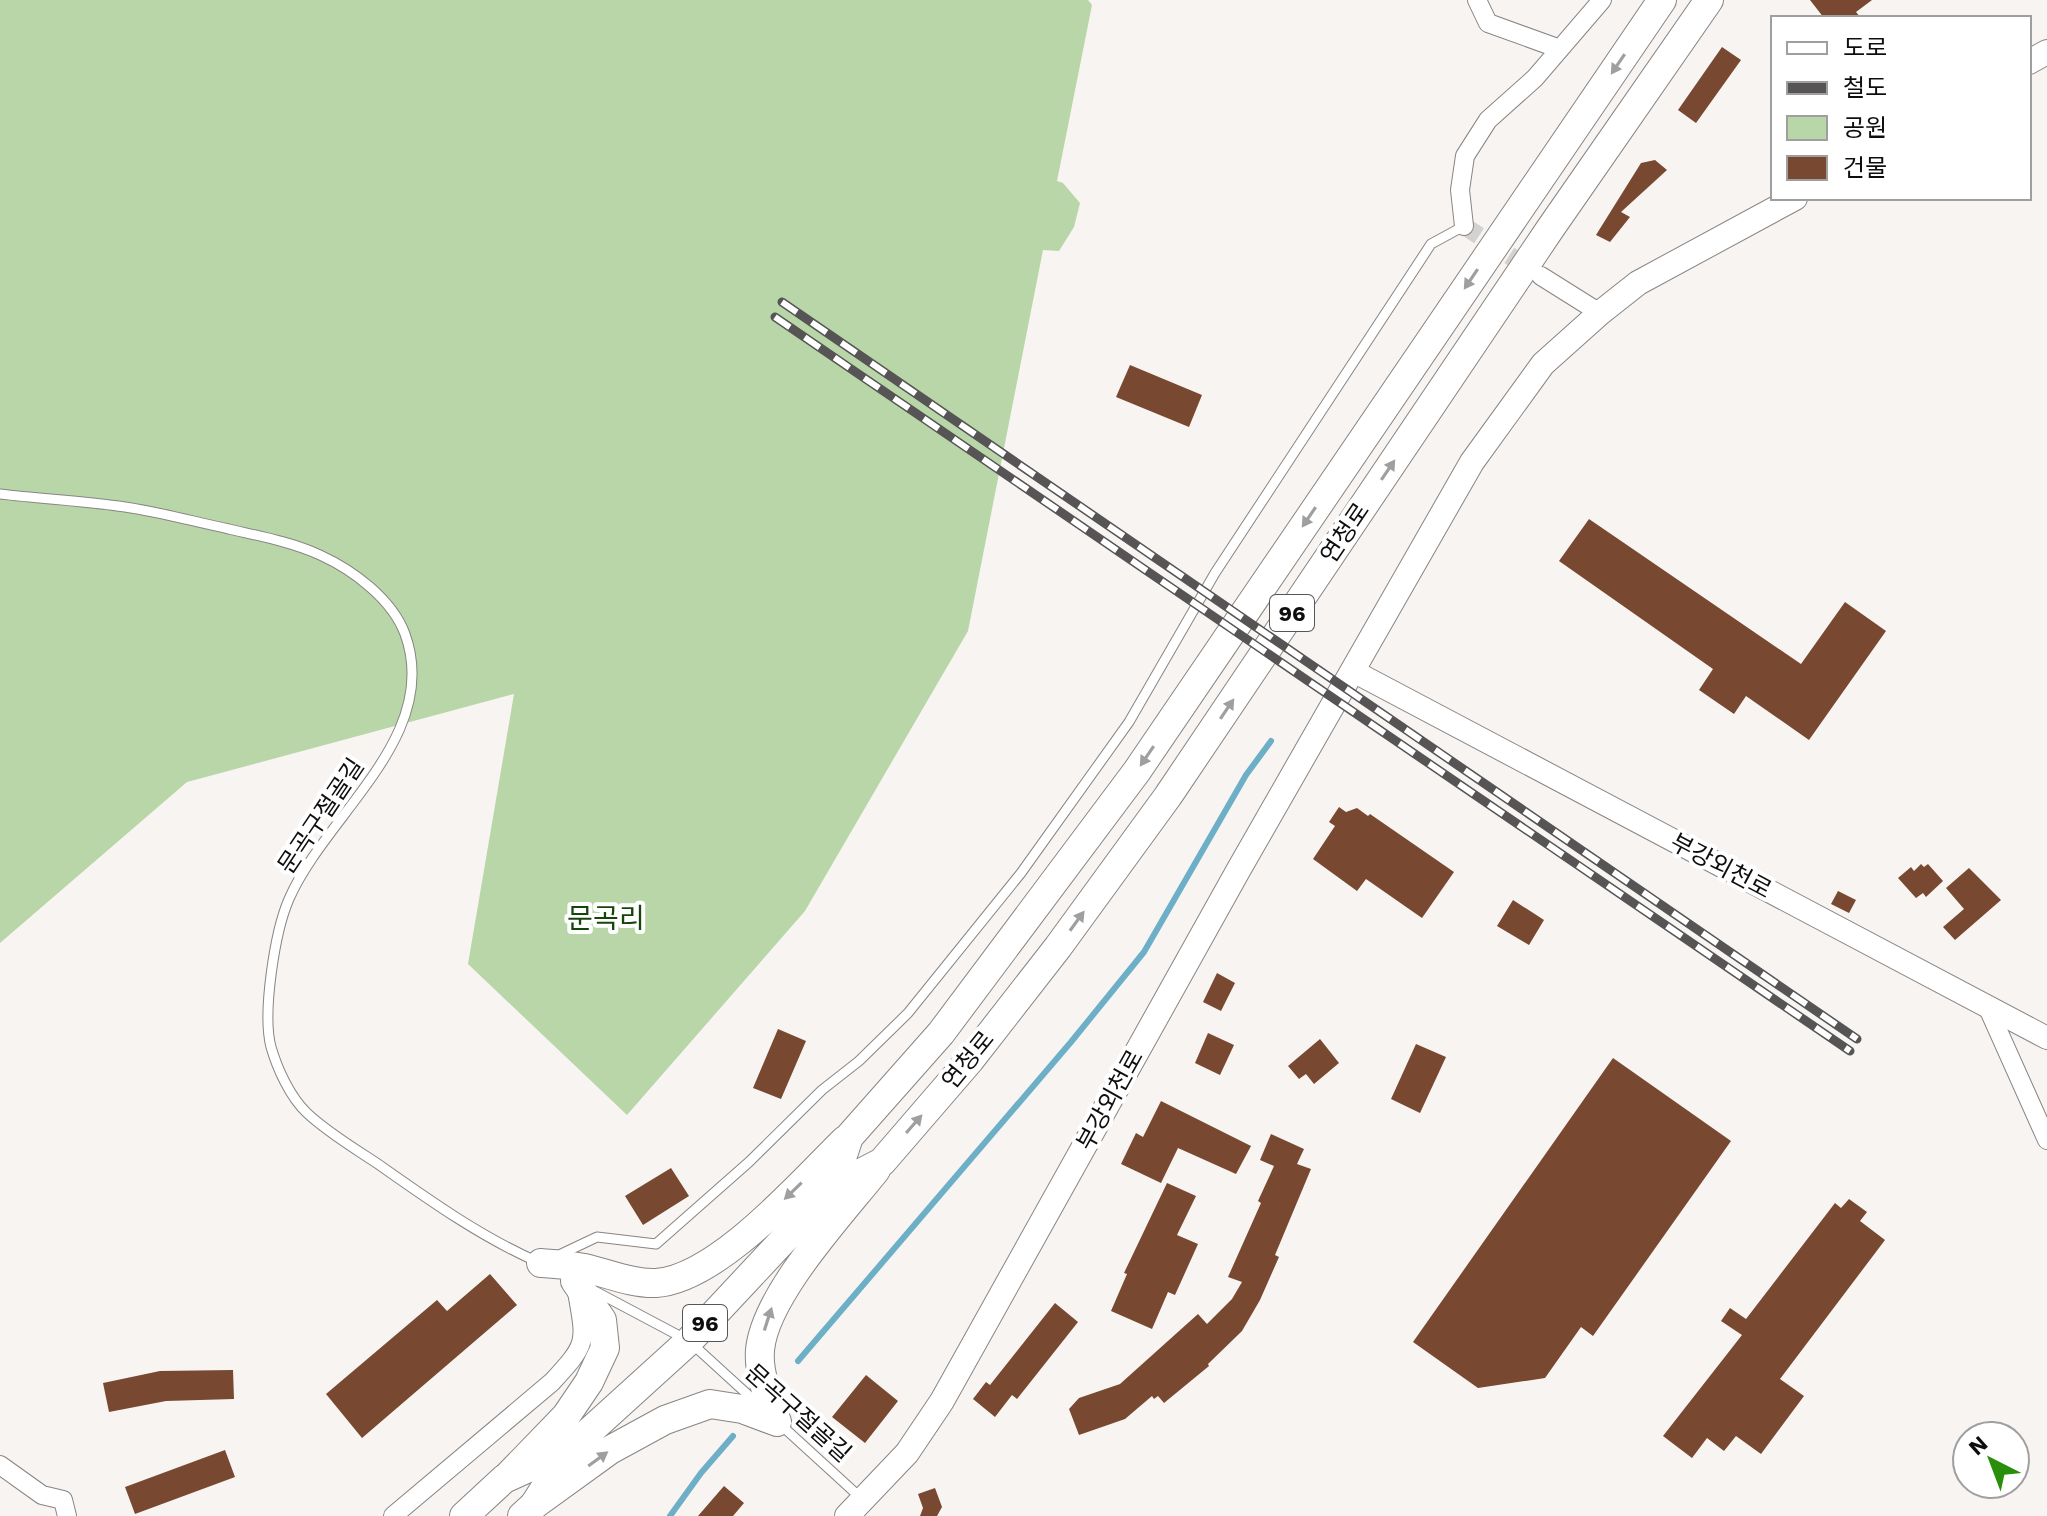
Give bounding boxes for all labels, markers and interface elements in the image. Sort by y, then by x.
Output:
legend [1771,16,2031,200]
text: 도로 [1843,34,1887,62]
one-way arrow [1611,54,1626,75]
text: 철도 [1843,74,1887,102]
text: 공원 [1843,114,1887,142]
text: 건물 [1843,154,1887,182]
one-way arrow [1464,269,1479,290]
one-way arrow [1380,460,1395,481]
street label: 연청로 [1315,498,1375,568]
one-way arrow [1302,507,1317,528]
road number: 96 [1270,595,1314,631]
one-way arrow [1219,698,1234,720]
one-way arrow [1140,745,1155,766]
street label: 문곡구절골길 [272,753,370,879]
street label: 부강외천로 [1666,828,1776,904]
district label: 문곡리 [567,902,645,935]
one-way arrow [1068,911,1084,932]
street label: 연청로 [936,1025,1000,1095]
street label: 부강외천로 [1071,1045,1149,1155]
one-way arrow [905,1115,923,1134]
one-way arrow [784,1181,803,1200]
road number: 96 [683,1305,727,1341]
one-way arrow [763,1307,775,1331]
street label: 문곡구절골길 [739,1358,857,1468]
north arrow [1951,1420,2031,1500]
text: N [1964,1431,1992,1460]
one-way arrow [587,1452,608,1468]

